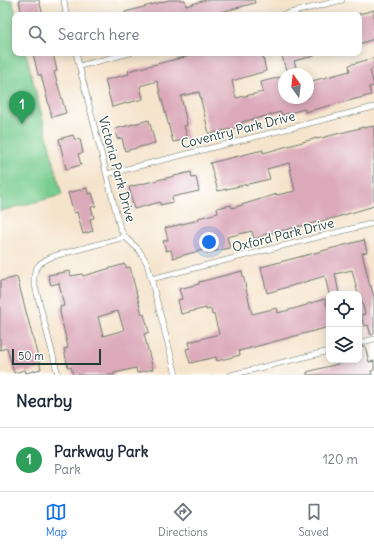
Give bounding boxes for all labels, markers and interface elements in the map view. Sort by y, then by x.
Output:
search box [12,12,362,56]
icon: search [26,23,48,45]
text: Search here [58,25,139,44]
north arrow [278,68,314,104]
pin: 1 [9,91,35,124]
street label: Coventry Park Drive [179,108,297,152]
street label: Victoria Park Drive [95,114,139,224]
street label: Oxford Park Drive [230,214,336,256]
your location [199,232,219,252]
map controls [326,291,362,363]
button: locate [326,291,362,327]
button: layers [326,327,362,363]
scale bar [12,347,101,366]
text: 50 m [18,349,44,363]
text: Nearby [16,390,72,412]
text: Parkway Park [54,442,148,461]
text: 1 [26,451,32,468]
text: 120 m [323,451,358,468]
text: Park [54,461,81,478]
tab: Map [45,501,67,539]
tab: Directions [158,501,208,539]
tab: Saved [298,501,329,539]

